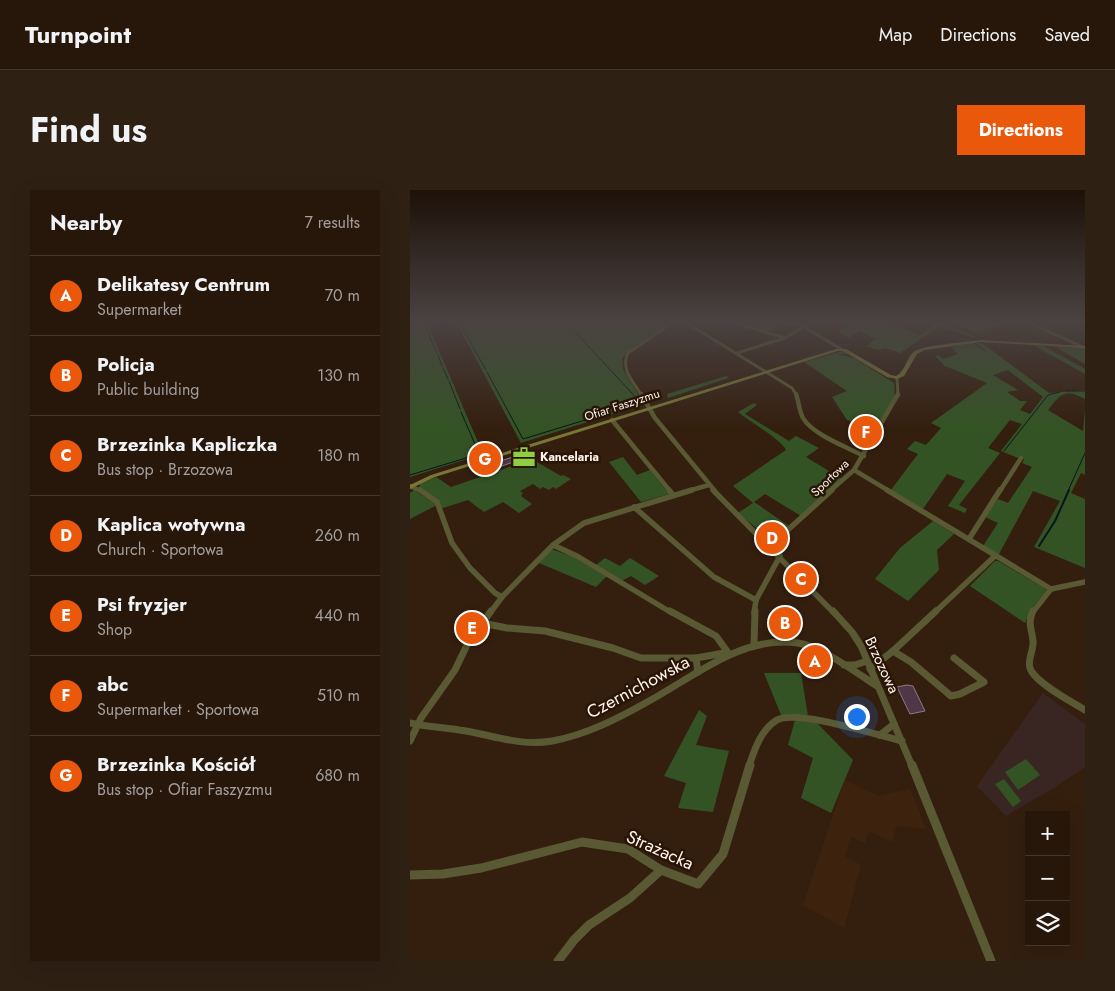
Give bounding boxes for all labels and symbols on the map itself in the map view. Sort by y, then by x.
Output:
street label: Ofiar Faszyzmu [582,384,662,426]
pin: F [850,413,882,451]
pin: G [469,440,501,478]
office icon: Kancelaria [511,444,537,470]
place label: Kancelaria [540,448,599,466]
street label: Sportowa [807,455,853,501]
pin: D [756,519,788,557]
pin: C [785,560,817,598]
pin: B [769,604,801,642]
pin: E [456,609,488,647]
street label: Brzozowa [859,633,905,697]
pin: A [799,642,831,680]
street label: Czernichowska [582,649,694,725]
your location [844,704,870,730]
street label: Strażacka [622,824,698,876]

